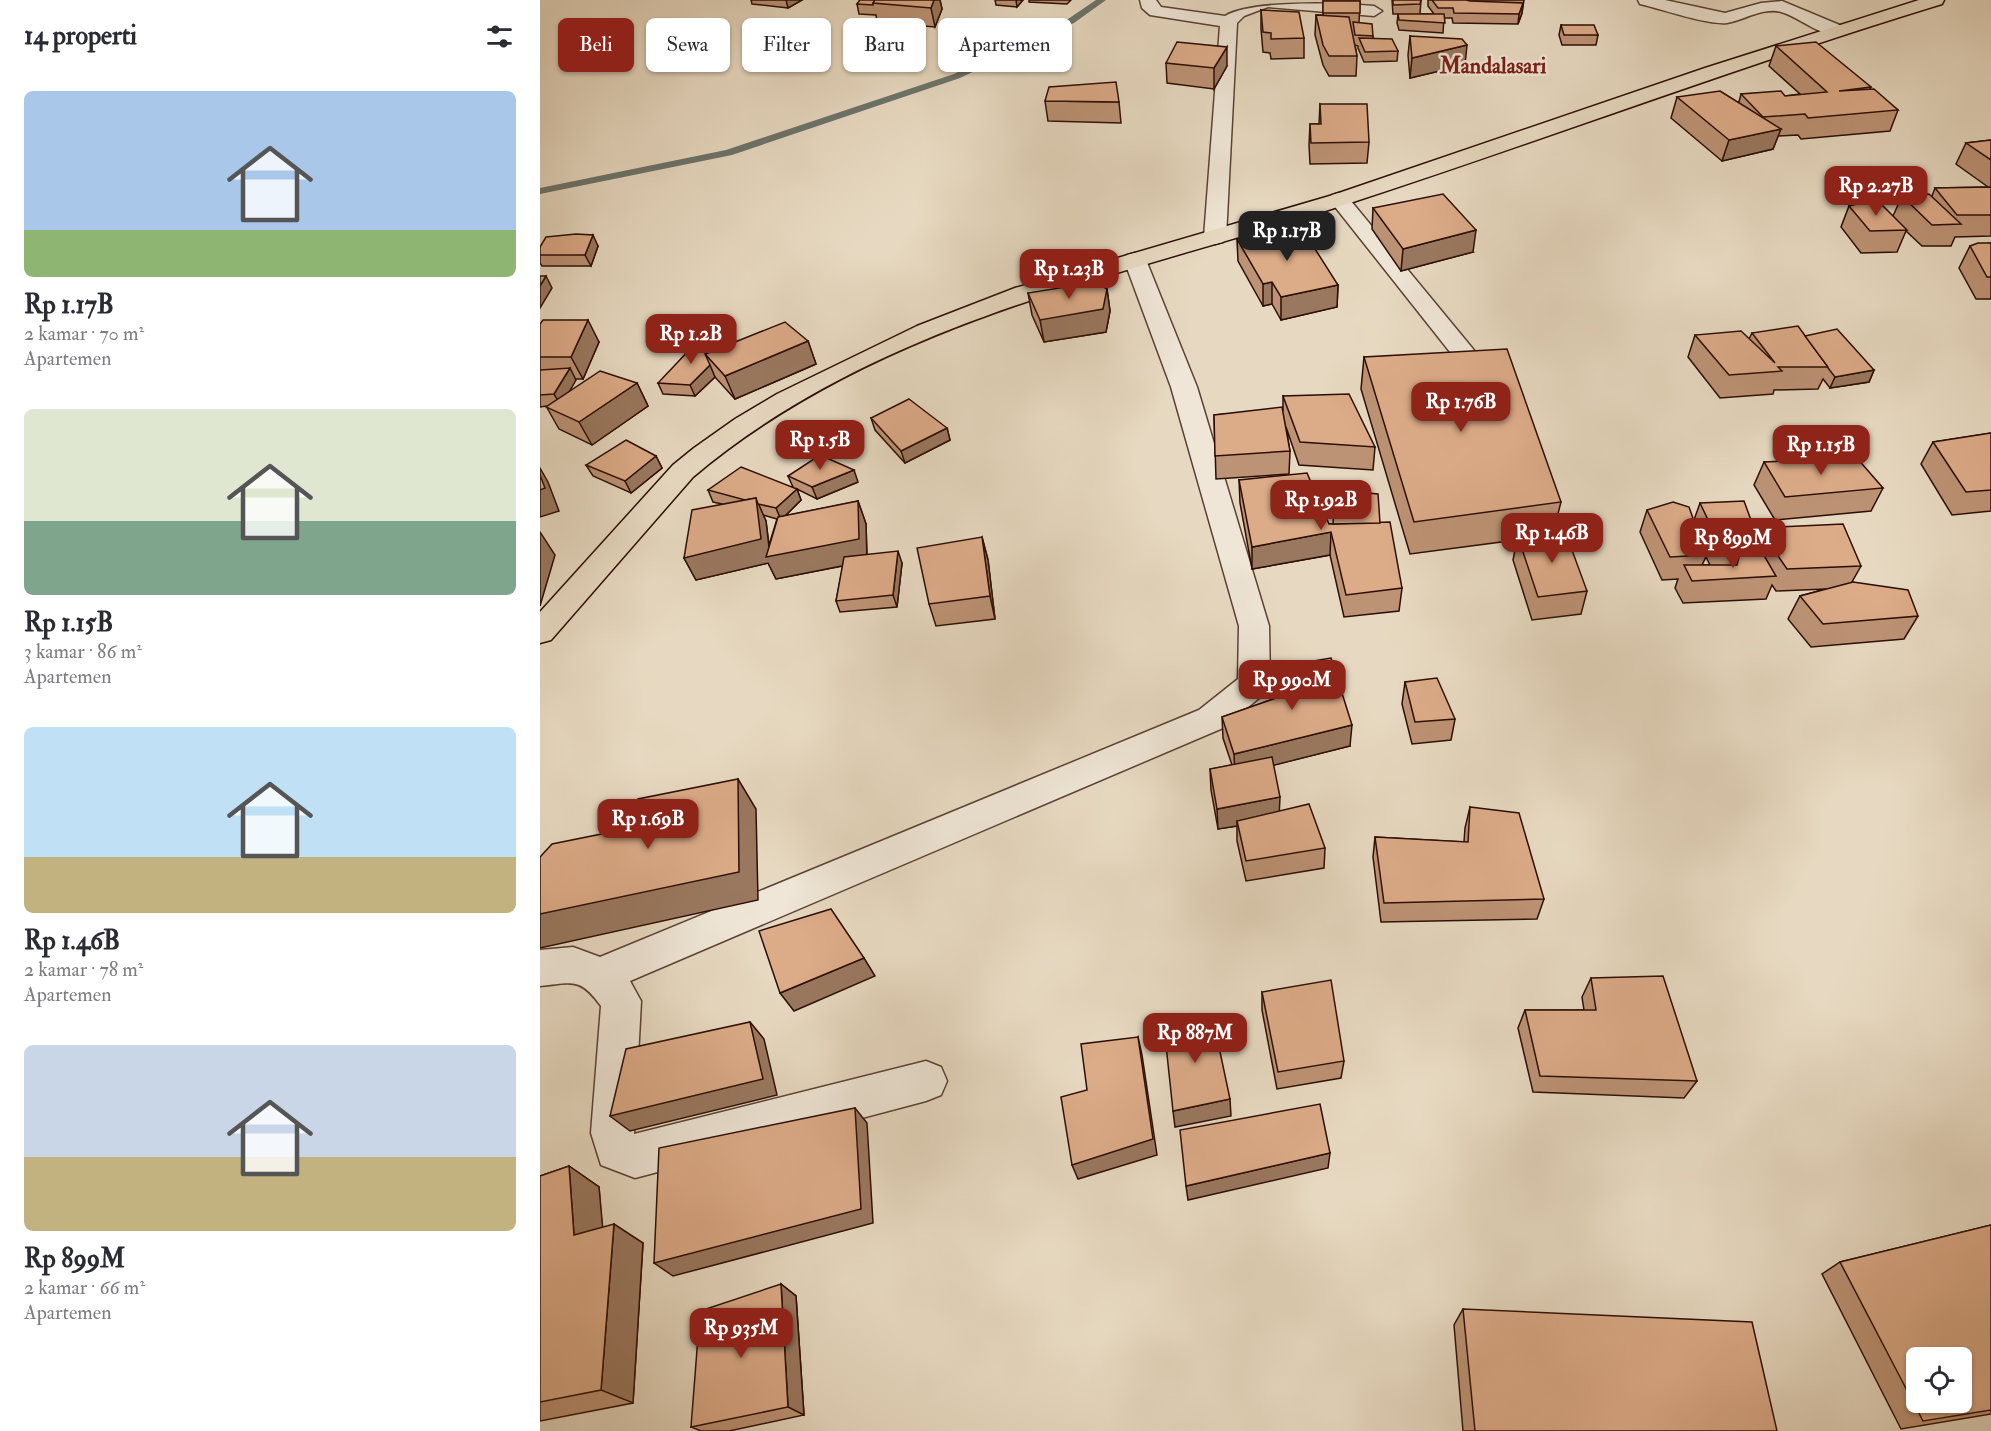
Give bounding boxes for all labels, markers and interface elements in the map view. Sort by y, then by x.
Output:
chip: Beli [558,18,634,72]
chip: Sewa [646,18,730,72]
chip: Filter [742,18,831,72]
chip: Baru [843,18,926,72]
chip: Apartemen [938,18,1072,72]
text: 14 properti [24,20,137,52]
icon: filters [483,20,516,53]
district label: Mandalasari [1439,52,1546,80]
icon: home [216,130,324,238]
pin: Rp 2.27B [1814,166,1938,217]
text: Rp 2.27B [1838,173,1914,198]
pin: Rp 1.17B [1225,211,1349,262]
text: Rp 1.17B [1252,218,1322,243]
pin: Rp 1.23B [1007,249,1131,300]
text: Rp 1.23B [1034,256,1104,281]
text: Rp 1.17B [24,289,114,321]
pin: Rp 1.2B [636,314,746,365]
text: 2 kamar · 70 m² [24,321,144,346]
text: Rp 1.2B [660,321,722,346]
text: Apartemen [24,346,111,371]
pin: Rp 1.76B [1399,382,1523,433]
text: Rp 1.76B [1425,389,1497,414]
pin: Rp 1.5B [765,420,875,471]
pin: Rp 1.15B [1759,425,1883,476]
text: Rp 1.5B [789,427,851,452]
text: Rp 1.15B [1787,432,1855,457]
icon: home [216,448,324,556]
pin: Rp 1.92B [1259,480,1383,531]
text: Rp 1.92B [1284,487,1358,512]
pin: Rp 1.46B [1490,513,1614,564]
pin: Rp 899M [1678,518,1788,569]
text: Rp 1.46B [1515,520,1589,545]
text: Rp 899M [1694,525,1772,550]
text: Rp 1.15B [24,607,113,639]
text: 3 kamar · 86 m² [24,639,142,664]
pin: Rp 990M [1237,660,1347,711]
text: Apartemen [24,664,111,689]
text: Rp 990M [1253,667,1331,692]
icon: home [216,766,324,874]
pin: Rp 1.69B [586,799,710,850]
text: Rp 1.69B [611,806,685,831]
text: Rp 1.46B [24,925,120,957]
text: 2 kamar · 78 m² [24,957,143,982]
text: Apartemen [24,982,111,1007]
pin: Rp 887M [1140,1013,1250,1064]
text: Rp 887M [1157,1020,1233,1045]
icon: home [216,1084,324,1192]
text: Rp 899M [24,1243,125,1275]
text: 2 kamar · 66 m² [24,1275,145,1300]
text: Apartemen [24,1300,111,1325]
pin: Rp 935M [686,1308,796,1359]
text: Rp 935M [704,1315,778,1340]
map controls [1906,1347,1972,1413]
button: locate [1906,1347,1972,1413]

